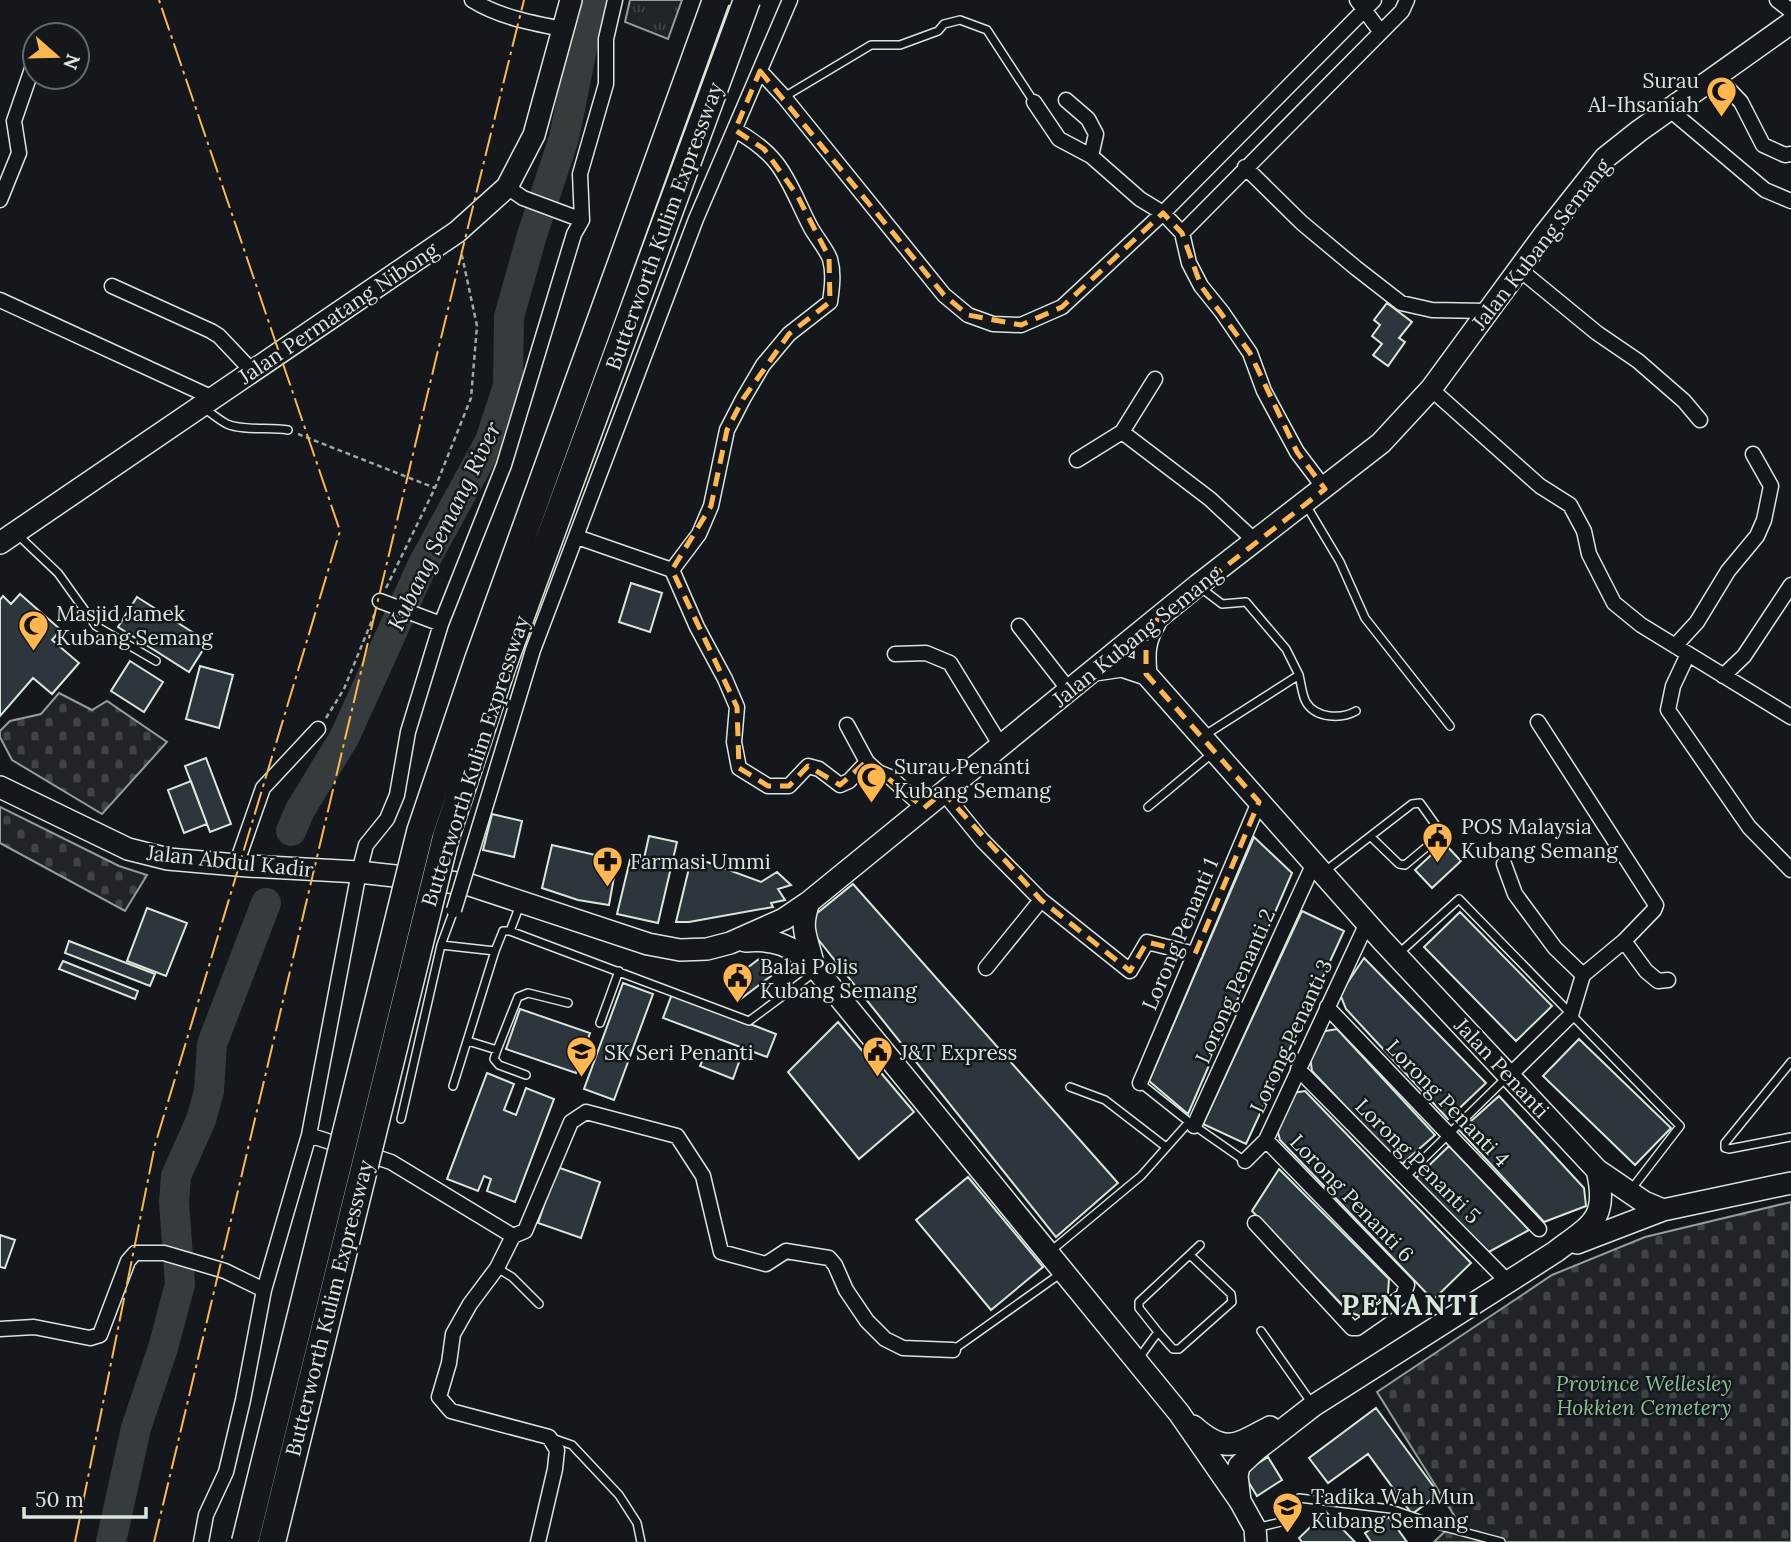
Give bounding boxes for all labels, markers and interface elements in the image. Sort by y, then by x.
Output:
north arrow [21,21,91,91]
text: N [58,51,86,73]
place label: Surau Al-Ihsaniah [1587,67,1699,118]
mosque icon: Surau Al-Ihsaniah [1705,75,1739,119]
street label: Butterworth Kulim Expressway [599,78,729,374]
street label: Jalan Kubang Semang [1465,153,1617,336]
street label: Jalan Permatang Nibong [232,236,443,391]
water label: Kubang Semang River [381,416,507,635]
street label: Jalan Kubang Semang [1046,559,1227,713]
place label: Masjid Jamek Kubang Semang [56,600,213,651]
mosque icon: Masjid Jamek Kubang Semang [16,608,50,652]
street label: Butterworth Kulim Expressway [415,612,535,910]
place label: Surau Penanti Kubang Semang [894,753,1051,804]
mosque icon: Surau Penanti Kubang Semang [854,761,888,805]
place label: POS Malaysia Kubang Semang [1461,813,1618,864]
public building icon: POS Malaysia Kubang Semang [1421,821,1455,865]
street label: Jalan Abdul Kadir [144,839,315,883]
pharmacy icon: Farmasi Ummi [590,844,624,888]
place label: Farmasi Ummi [630,848,771,875]
street label: Lorong Penanti 1 [1136,854,1224,1014]
street label: Lorong Penanti 2 [1189,904,1281,1068]
place label: Balai Polis Kubang Semang [760,953,917,1004]
street label: Lorong Penanti 3 [1244,955,1338,1117]
public building icon: Balai Polis Kubang Semang [720,961,754,1005]
street label: Jalan Penanti [1448,1012,1555,1124]
street label: Lorong Penanti 4 [1380,1034,1516,1172]
school or university icon: SK Seri Penanti [564,1035,598,1079]
public building icon: J&T Express [860,1035,894,1079]
place label: SK Seri Penanti [604,1039,754,1066]
place label: J&T Express [899,1039,1017,1066]
street label: Lorong Penanti 5 [1350,1093,1486,1229]
street label: Lorong Penanti 6 [1284,1128,1420,1268]
street label: Butterworth Kulim Expressway [279,1157,379,1459]
district label: PENANTI [1341,1287,1481,1323]
park label: Province Wellesley Hokkien Cemetery [1556,1370,1732,1421]
scale bar [24,1476,147,1520]
place label: Tadika Wah Mun Kubang Semang [1311,1483,1475,1534]
text: 50 m [35,1486,84,1513]
school or university icon: Tadika Wah Mun Kubang Semang [1271,1491,1305,1535]

